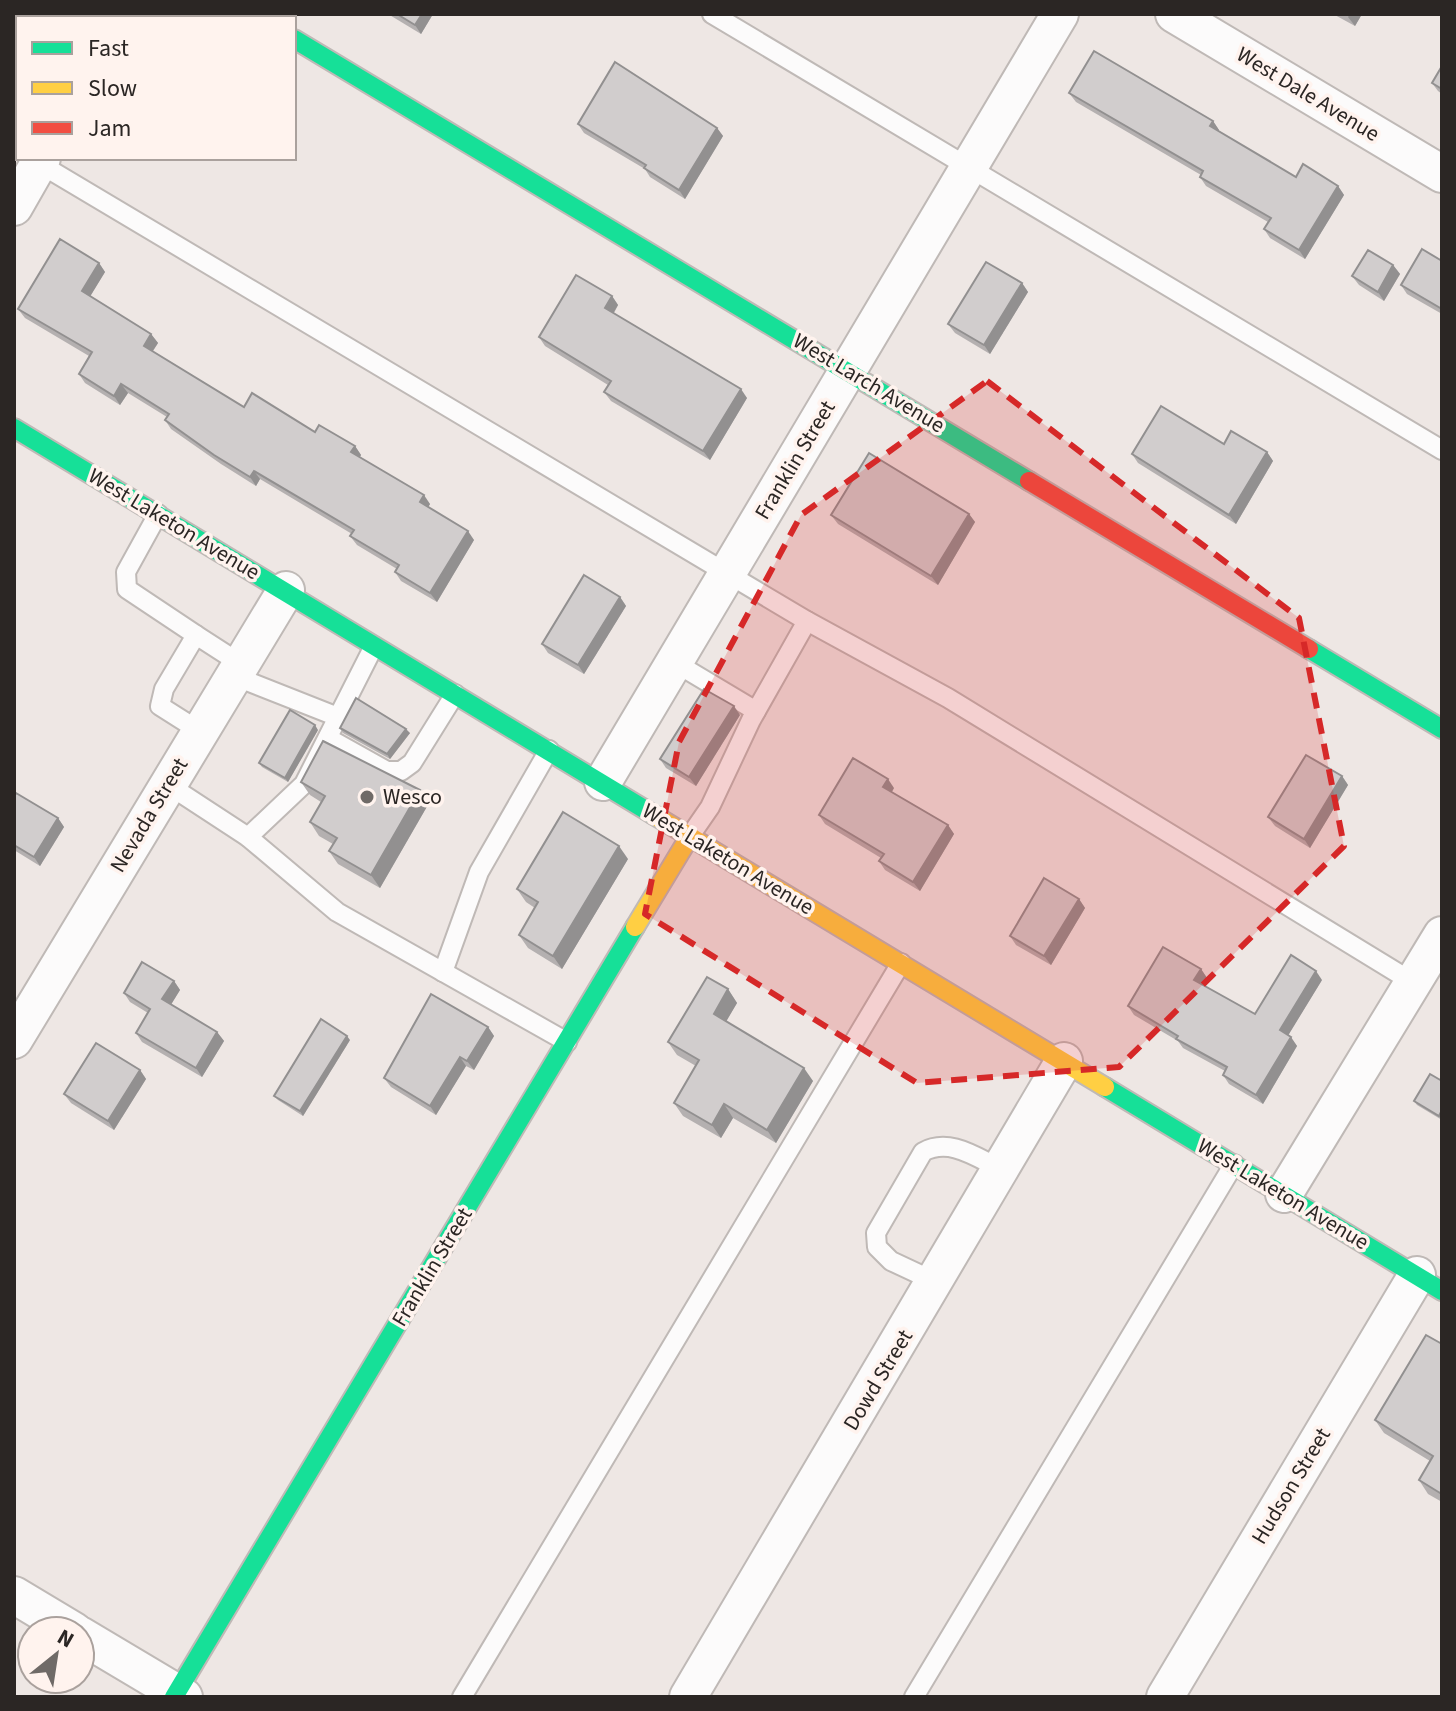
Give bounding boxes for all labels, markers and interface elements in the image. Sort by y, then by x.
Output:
legend [16,16,296,160]
text: Fast [88,31,129,66]
street label: West Dale Avenue [1230,39,1386,150]
text: Slow [88,71,137,106]
text: Jam [88,111,132,146]
street label: West Larch Avenue [787,325,951,441]
street label: Franklin Street [747,394,844,526]
street label: West Laketon Avenue [82,460,266,588]
street label: Nevada Street [102,751,196,879]
place label: Wesco [383,781,442,813]
marker: Wesco [358,788,376,806]
street label: West Laketon Avenue [636,795,820,923]
street label: West Laketon Avenue [1191,1130,1375,1258]
street label: Franklin Street [384,1201,481,1333]
street label: Dowd Street [835,1323,921,1437]
street label: Hudson Street [1243,1421,1339,1550]
north arrow [16,1615,96,1695]
text: N [51,1621,80,1656]

